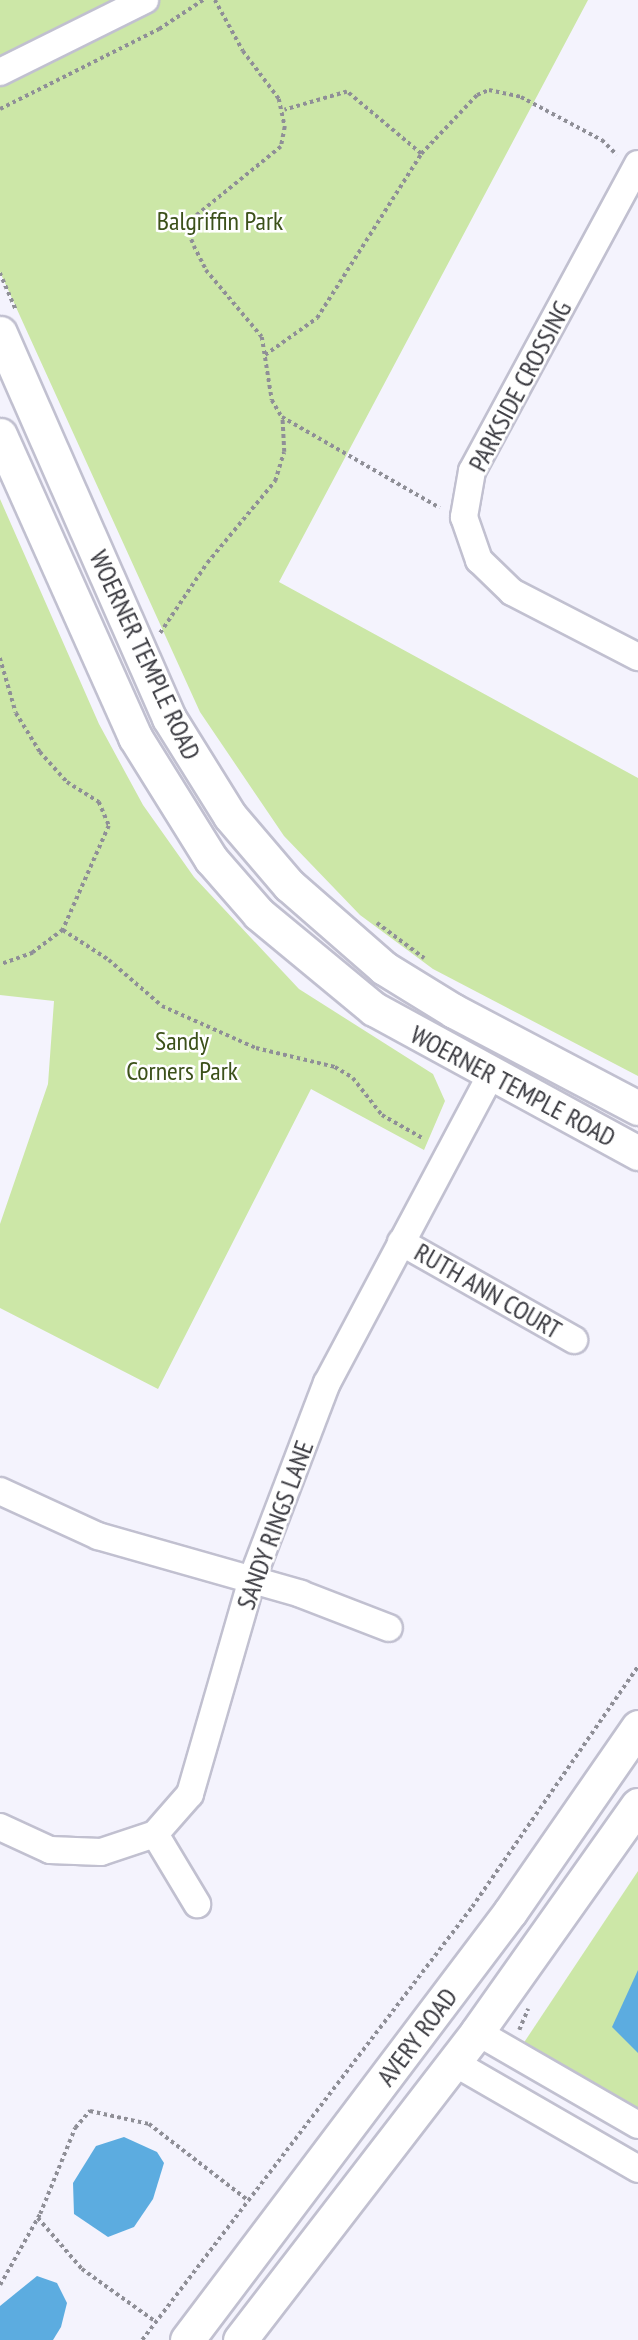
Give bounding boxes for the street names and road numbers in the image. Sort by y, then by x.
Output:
street label: PARKSIDE CROSSING [462,295,578,477]
street label: WOERNER TEMPLE ROAD [83,545,207,765]
street label: WOERNER TEMPLE ROAD [405,1019,621,1153]
street label: RUTH ANN COURT [409,1236,567,1346]
street label: SANDY RINGS LANE [230,1436,320,1614]
street label: AVERY ROAD [370,1982,464,2092]

